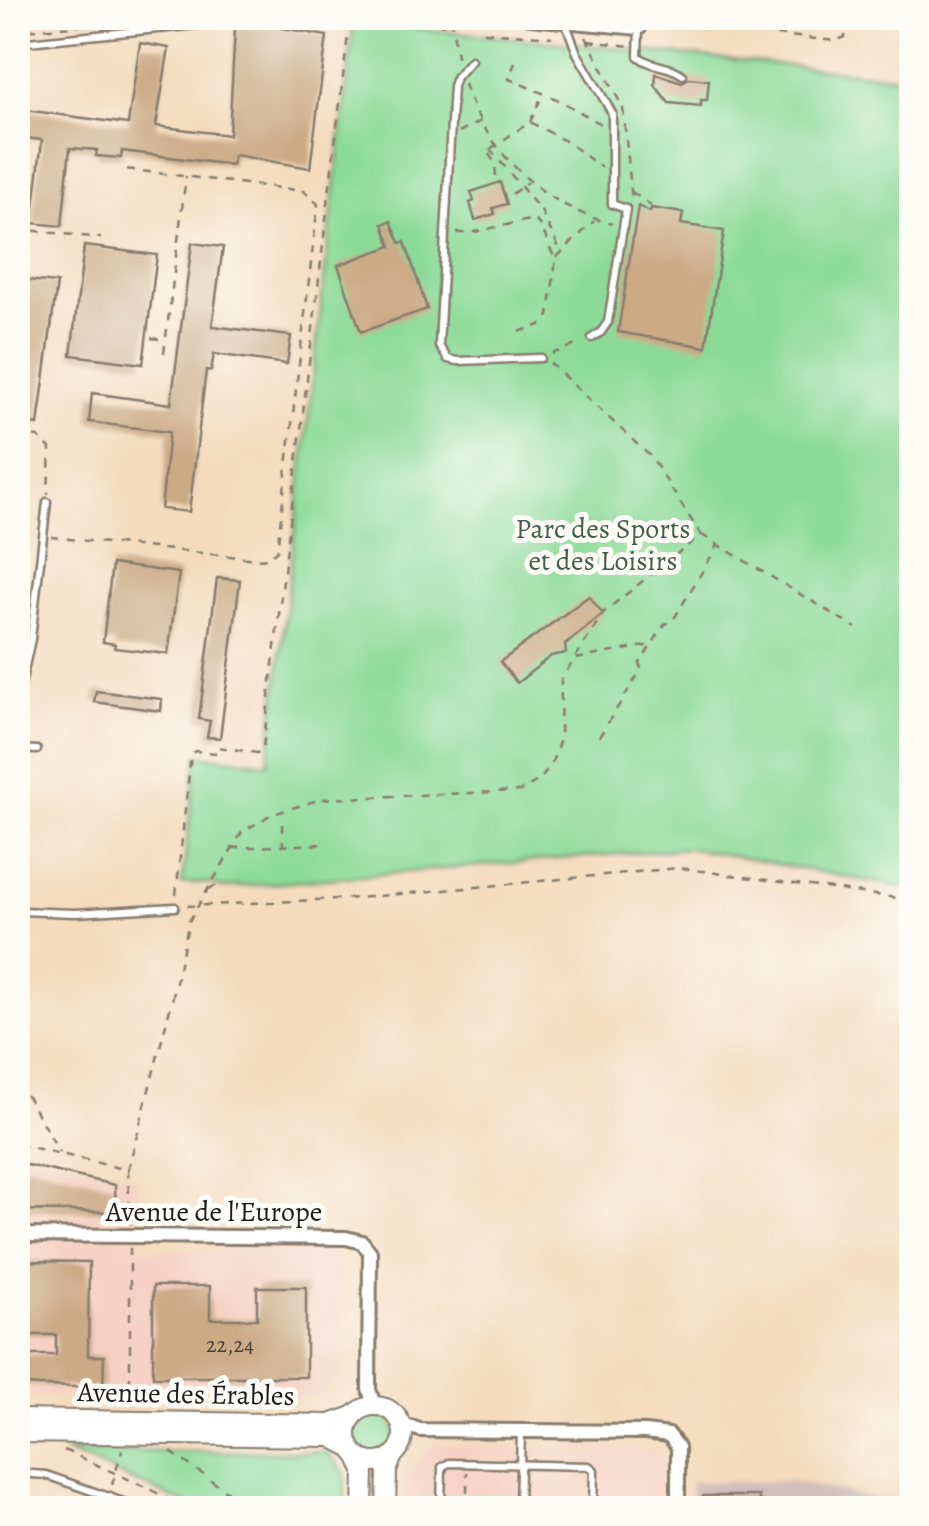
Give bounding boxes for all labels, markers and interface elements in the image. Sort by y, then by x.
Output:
park label: Parc des Sports et des Loisirs [516,510,690,580]
street label: Avenue de l'Europe [105,1193,322,1231]
house number: 22,24 [206,1330,254,1360]
street label: Avenue des Érables [76,1373,295,1415]

